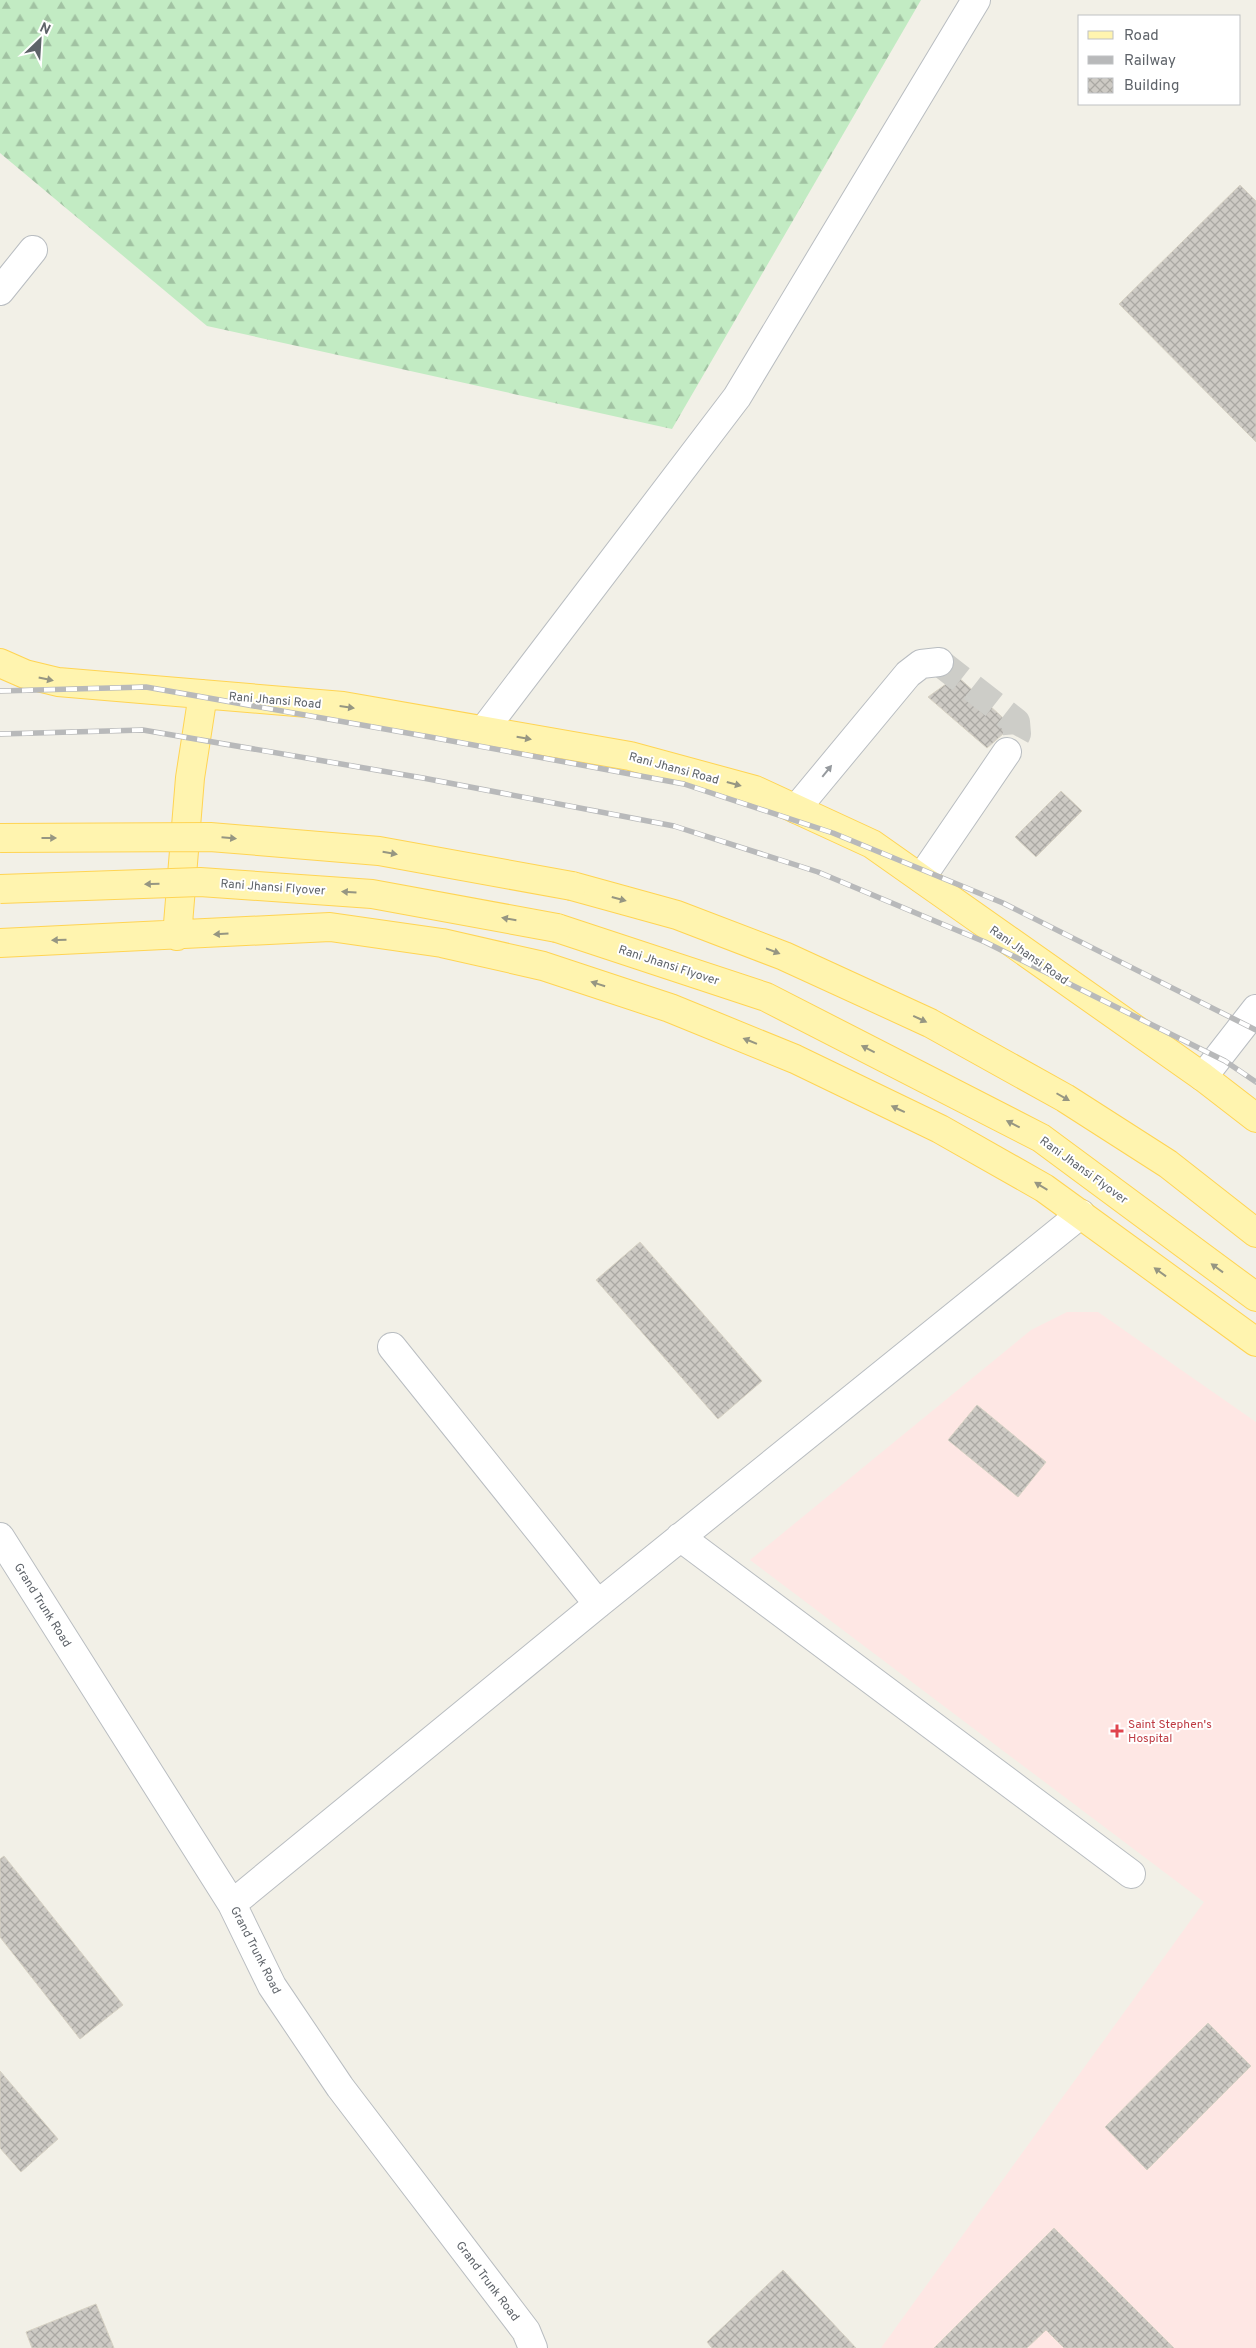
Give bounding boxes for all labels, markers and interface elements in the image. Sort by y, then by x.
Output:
north arrow [15,15,65,65]
legend [1078,15,1241,105]
text: N [37,20,53,39]
text: Road [1124,27,1159,46]
text: Railway [1124,52,1176,71]
text: Building [1124,77,1179,96]
one-way arrow [38,675,53,683]
street label: Rani Jhansi Road [228,689,322,713]
one-way arrow [339,703,355,711]
one-way arrow [516,734,532,742]
street label: Rani Jhansi Road [627,749,721,789]
one-way arrow [821,765,832,778]
one-way arrow [726,781,741,789]
one-way arrow [41,834,57,842]
one-way arrow [221,835,237,843]
one-way arrow [383,850,399,858]
street label: Rani Jhansi Flyover [220,876,326,900]
one-way arrow [144,880,160,888]
one-way arrow [341,888,357,896]
one-way arrow [612,895,627,903]
one-way arrow [501,915,517,923]
street label: Rani Jhansi Road [986,923,1071,989]
one-way arrow [213,930,229,938]
one-way arrow [51,937,67,945]
street label: Rani Jhansi Flyover [616,942,721,990]
one-way arrow [766,947,781,955]
one-way arrow [590,980,605,988]
one-way arrow [913,1015,928,1023]
one-way arrow [742,1037,757,1045]
one-way arrow [861,1045,876,1053]
one-way arrow [1056,1093,1070,1101]
one-way arrow [891,1104,905,1112]
one-way arrow [1006,1120,1020,1128]
street label: Rani Jhansi Flyover [1036,1133,1131,1208]
one-way arrow [1034,1182,1047,1191]
one-way arrow [1210,1263,1224,1273]
one-way arrow [1153,1267,1167,1277]
street label: Grand Trunk Road [10,1560,74,1651]
place label: Saint Stephen's Hospital [1128,1717,1212,1747]
marker: Saint Stephen's Hospital [1110,1724,1124,1738]
street label: Grand Trunk Road [226,1904,284,1997]
street label: Grand Trunk Road [452,2238,523,2325]

